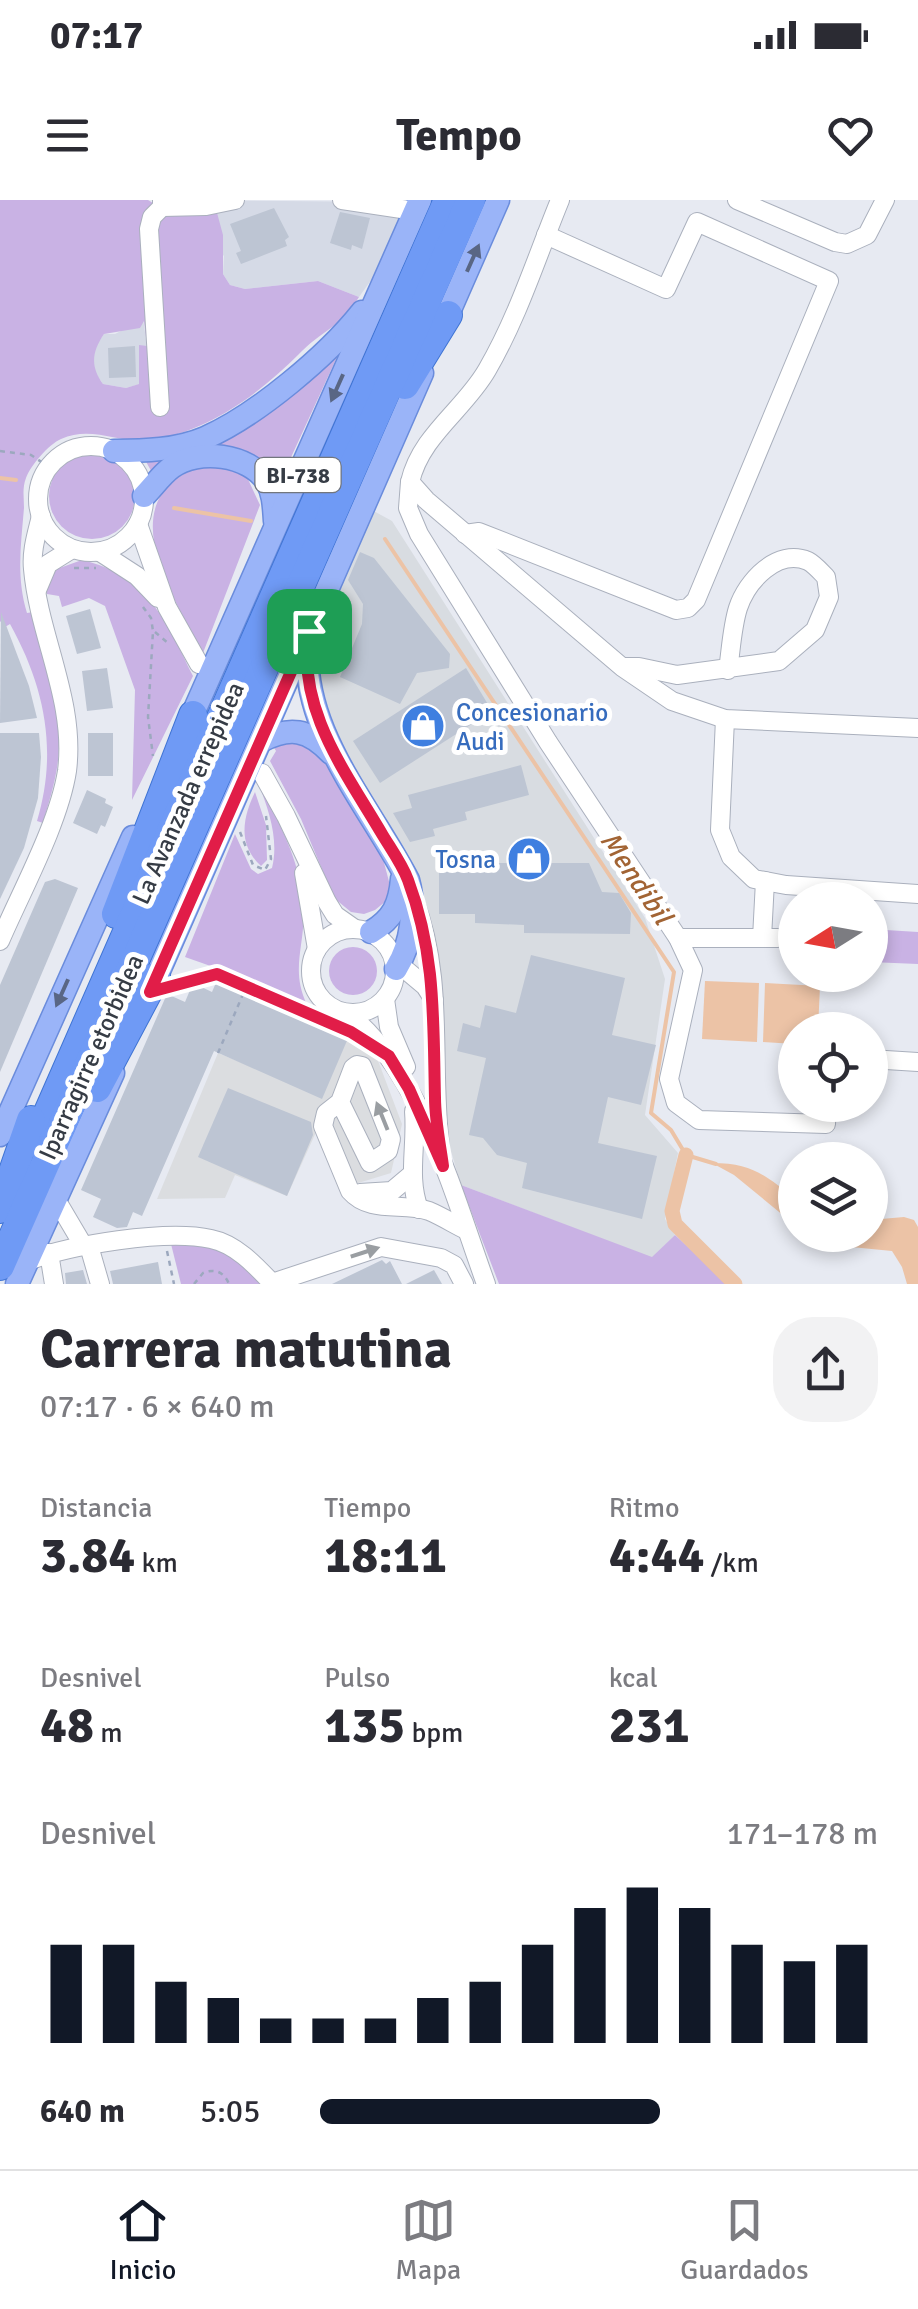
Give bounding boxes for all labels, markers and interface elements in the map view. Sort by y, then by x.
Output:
text: 07:17 [50,12,143,59]
icon: menu [40,108,95,163]
text: Tempo [396,108,522,163]
icon: heart [823,108,878,163]
one-way arrow [465,243,481,272]
one-way arrow [328,374,345,403]
road number: BI-738 [256,458,340,492]
pin [267,589,352,674]
icon: arrive [282,604,337,659]
street label: La Avanzada errepidea [125,677,251,909]
place label: Concesionario Audi [456,697,608,757]
shop icon: Concesionario Audi [400,703,446,749]
water label: Mendibil [593,825,680,932]
shop icon: Tosna [506,836,552,882]
place label: Tosna [436,844,496,875]
north arrow [778,882,888,992]
map controls [778,882,888,1252]
street label: Iparragirre etorbidea [32,950,150,1164]
one-way arrow [54,979,71,1008]
button: locate [778,1012,888,1122]
one-way arrow [374,1102,390,1131]
button: layers [778,1142,888,1252]
one-way arrow [350,1244,380,1259]
text: Carrera matutina [40,1315,452,1383]
button: share [773,1317,878,1422]
text: 07:17 · 6 × 640 m [40,1387,275,1426]
text: Distancia [40,1491,153,1525]
text: Tiempo [324,1491,411,1525]
text: Ritmo [609,1491,680,1525]
text: 3.84 [40,1525,135,1587]
text: 18:11 [324,1525,447,1587]
text: 4:44 [609,1525,704,1587]
text: km [135,1546,178,1580]
text: /km [704,1546,759,1580]
text: Desnivel [40,1661,142,1695]
text: Pulso [324,1661,390,1695]
text: kcal [609,1661,658,1695]
text: 48 [40,1695,94,1757]
text: 135 [324,1695,405,1757]
text: 231 [609,1695,690,1757]
text: m [94,1716,123,1750]
text: bpm [405,1716,463,1750]
text: Desnivel [40,1814,156,1853]
text: 171–178 m [727,1814,878,1853]
text: 640 m [40,2092,125,2131]
text: 5:05 [200,2092,260,2131]
tab: Inicio [110,2193,176,2287]
tab: Mapa [395,2193,461,2287]
tab: Guardados [680,2193,808,2287]

